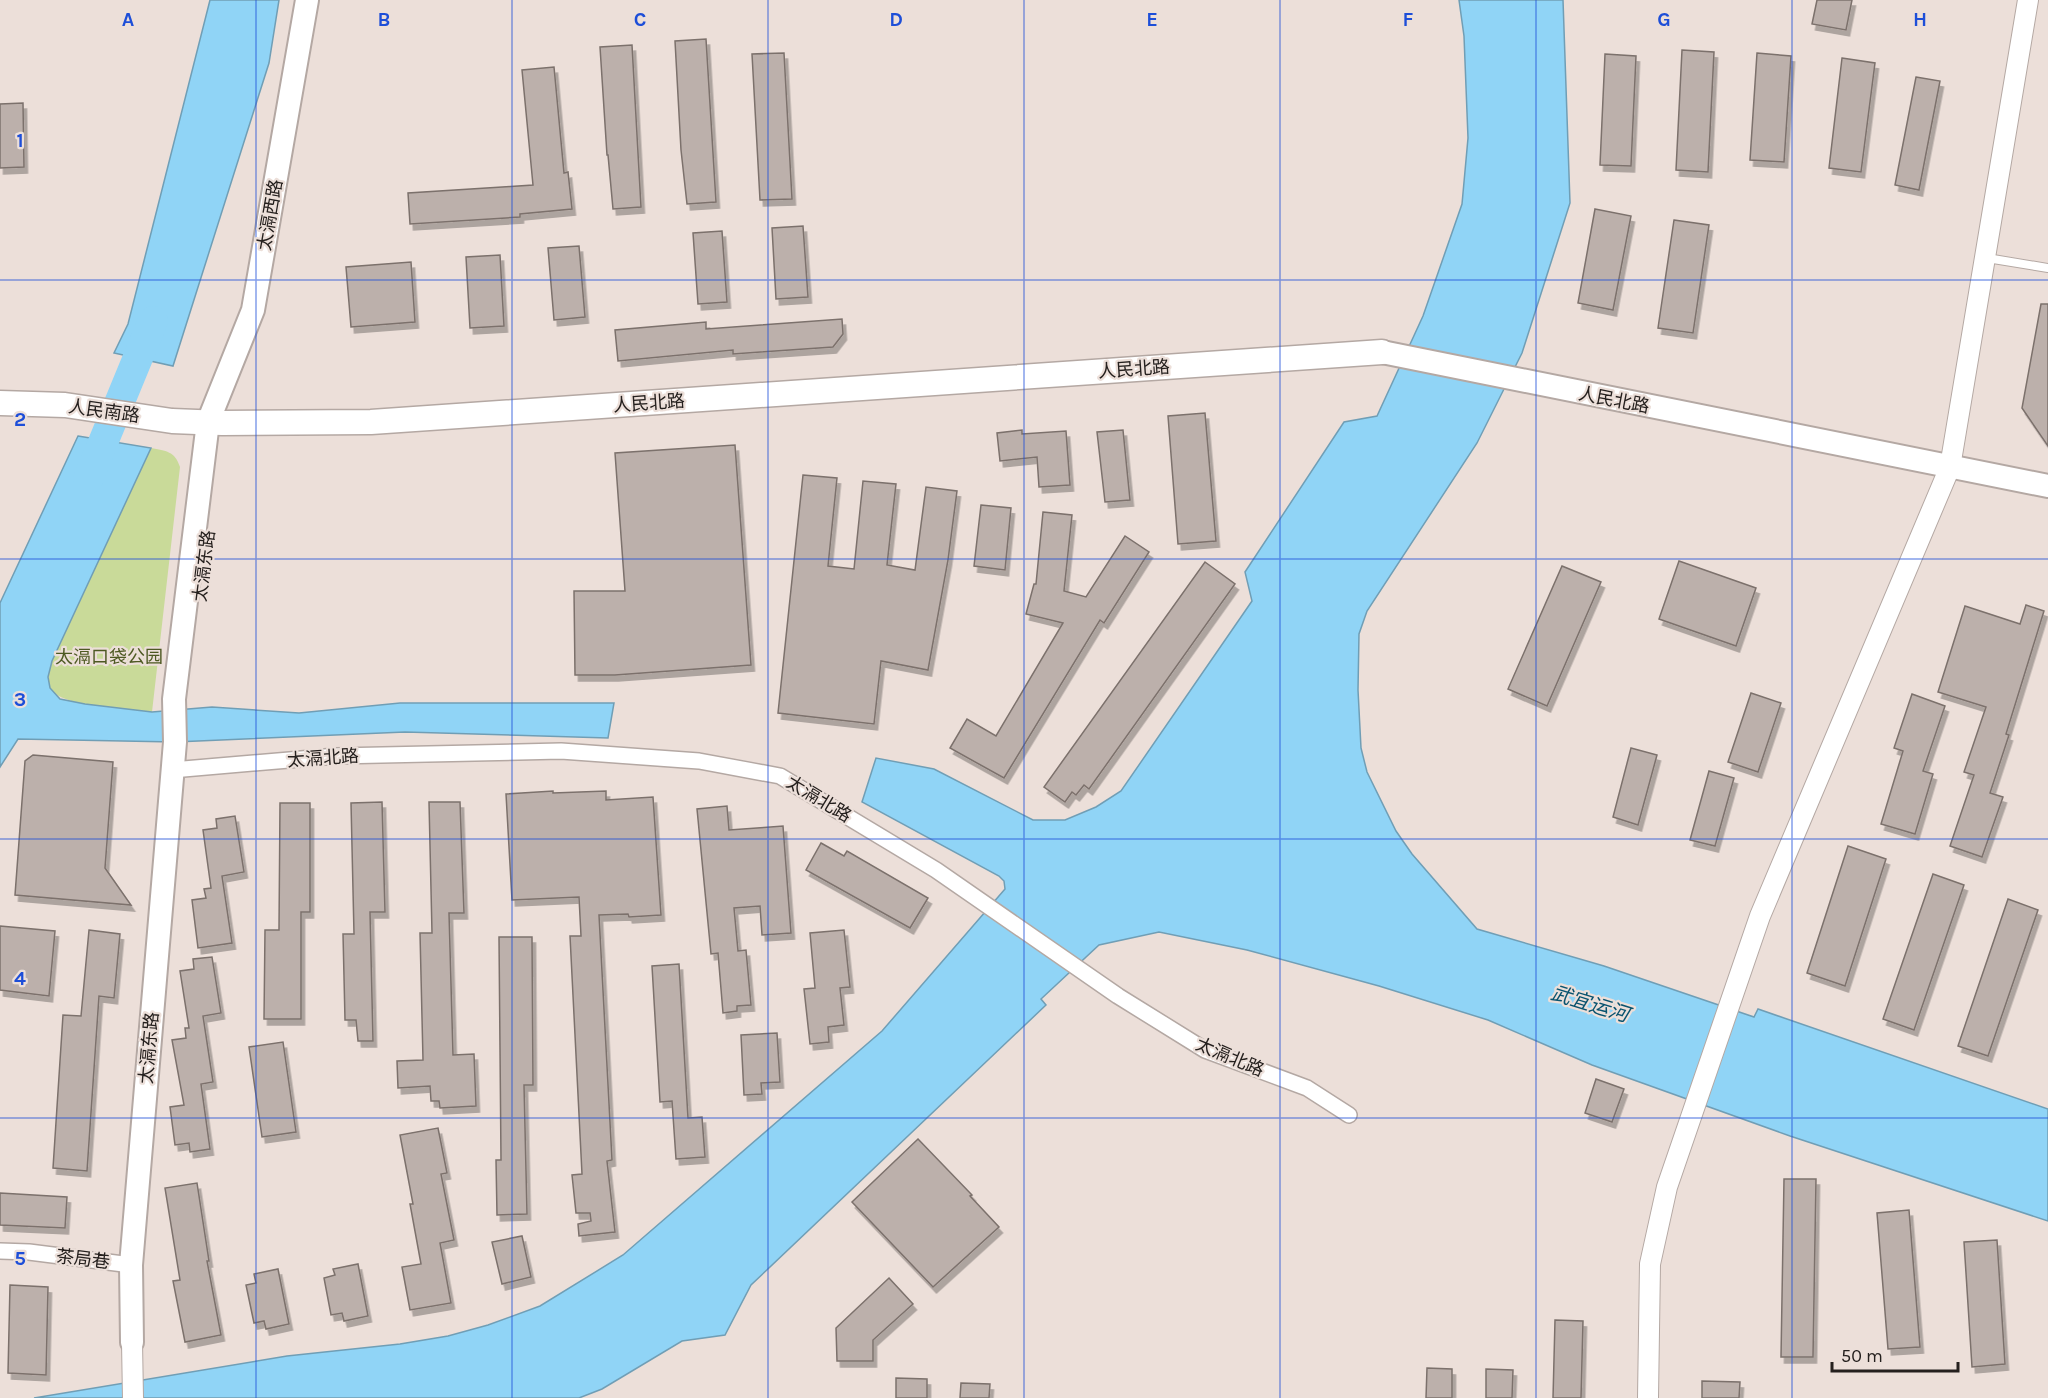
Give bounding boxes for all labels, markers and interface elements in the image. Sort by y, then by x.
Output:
text: A [122,8,135,31]
text: B [378,8,390,31]
text: C [634,8,646,31]
text: D [889,8,903,31]
text: E [1146,8,1158,31]
text: F [1403,8,1414,31]
text: G [1657,8,1671,31]
text: H [1913,8,1927,31]
text: 1 [16,129,24,152]
street label: 太滆西路 [253,178,287,252]
street label: 人民北路 [1097,356,1171,382]
street label: 人民北路 [1577,382,1651,418]
street label: 人民北路 [612,390,686,416]
street label: 人民南路 [67,395,141,427]
text: 2 [14,408,26,431]
street label: 太滆东路 [189,529,219,603]
park label: 太滆口袋公园 [55,646,163,668]
text: 3 [14,688,26,711]
street label: 太滆北路 [286,745,360,771]
street label: 太滆北路 [782,771,856,827]
text: 4 [14,967,26,990]
water label: 武宜运河 [1548,981,1635,1028]
street label: 太滆东路 [135,1011,163,1085]
street label: 太滆北路 [1193,1033,1267,1081]
street label: 茶局巷 [55,1245,111,1273]
text: 5 [14,1247,26,1270]
scale bar [1832,1335,1958,1373]
text: 50 m [1841,1345,1883,1367]

